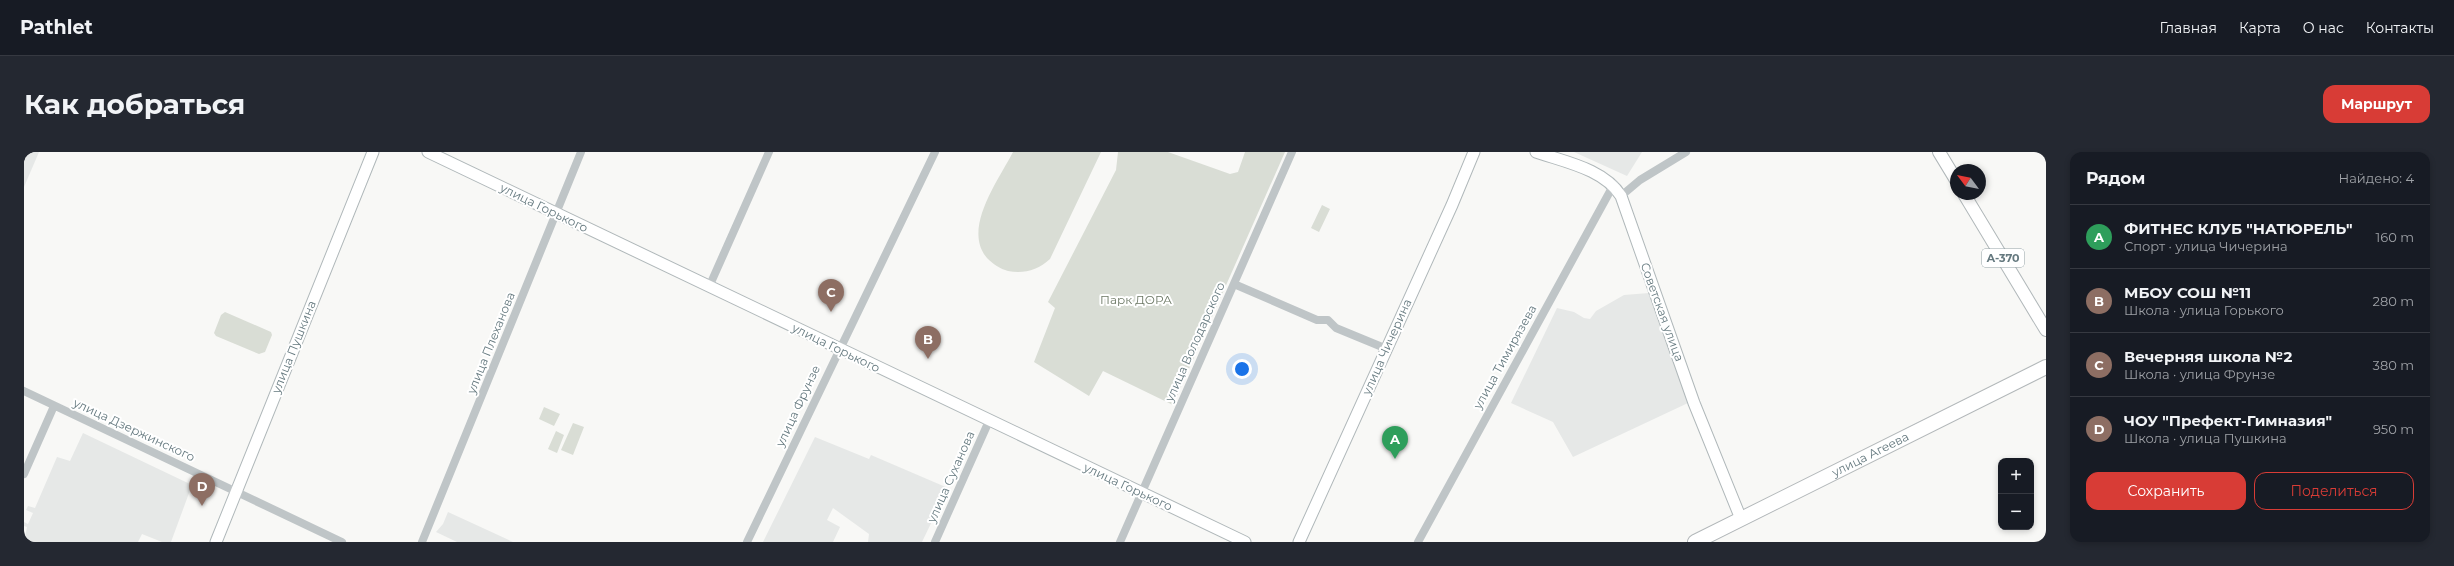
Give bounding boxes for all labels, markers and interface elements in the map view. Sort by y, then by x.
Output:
text: Pathlet [20,16,93,39]
text: Главная [2159,19,2217,37]
text: Карта [2239,19,2281,37]
text: О нас [2303,19,2344,37]
text: Контакты [2366,19,2434,37]
button: Маршрут [2323,85,2430,123]
text: Как добраться [24,87,245,121]
north arrow [1950,164,1986,200]
text: Рядом [2086,168,2145,188]
text: Найдено: 4 [2339,170,2414,186]
street label: улица Горького [497,179,591,236]
text: ФИТНЕС КЛУБ "НАТЮРЕЛЬ" [2124,219,2353,238]
text: A [2094,229,2104,245]
text: 160 m [2376,229,2414,245]
text: Спорт · улица Чичерина [2124,238,2288,254]
road number: А-370 [1982,249,2024,267]
street label: Советская улица [1638,260,1687,363]
pin: C [818,279,844,312]
street label: улица Володарского [1161,279,1228,405]
text: МБОУ СОШ №11 [2124,283,2251,302]
street label: улица Плеханова [463,290,518,397]
park label: Парк ДОРА [1100,292,1172,307]
text: B [2094,293,2104,309]
text: 280 m [2373,293,2414,309]
street label: улица Чичерина [1358,296,1414,398]
street label: улица Пушкина [268,298,319,396]
street label: улица Тимирязева [1469,302,1539,412]
text: Школа · улица Горького [2124,302,2284,318]
street label: улица Горького [789,319,883,376]
pin: B [915,326,941,359]
text: Вечерняя школа №2 [2124,347,2292,366]
text: C [2094,357,2104,373]
text: 380 m [2373,357,2414,373]
your location [1232,359,1252,379]
street label: улица Фрунзе [772,363,823,450]
text: Школа · улица Фрунзе [2124,366,2275,382]
street label: улица Дзержинского [70,394,198,464]
text: ЧОУ "Префект-Гимназия" [2124,411,2332,430]
text: D [2094,421,2104,437]
text: 950 m [2373,421,2414,437]
pin: A [1382,426,1408,459]
street label: улица Суханова [923,429,978,526]
street label: улица Агеева [1828,429,1911,480]
text: Школа · улица Пушкина [2124,430,2287,446]
map controls [1998,458,2034,530]
button: + [1998,458,2034,494]
street label: улица Горького [1081,459,1175,514]
button: Сохранить [2086,472,2246,510]
button: Поделиться [2254,472,2414,510]
pin: D [189,473,215,506]
button: − [1998,494,2034,530]

